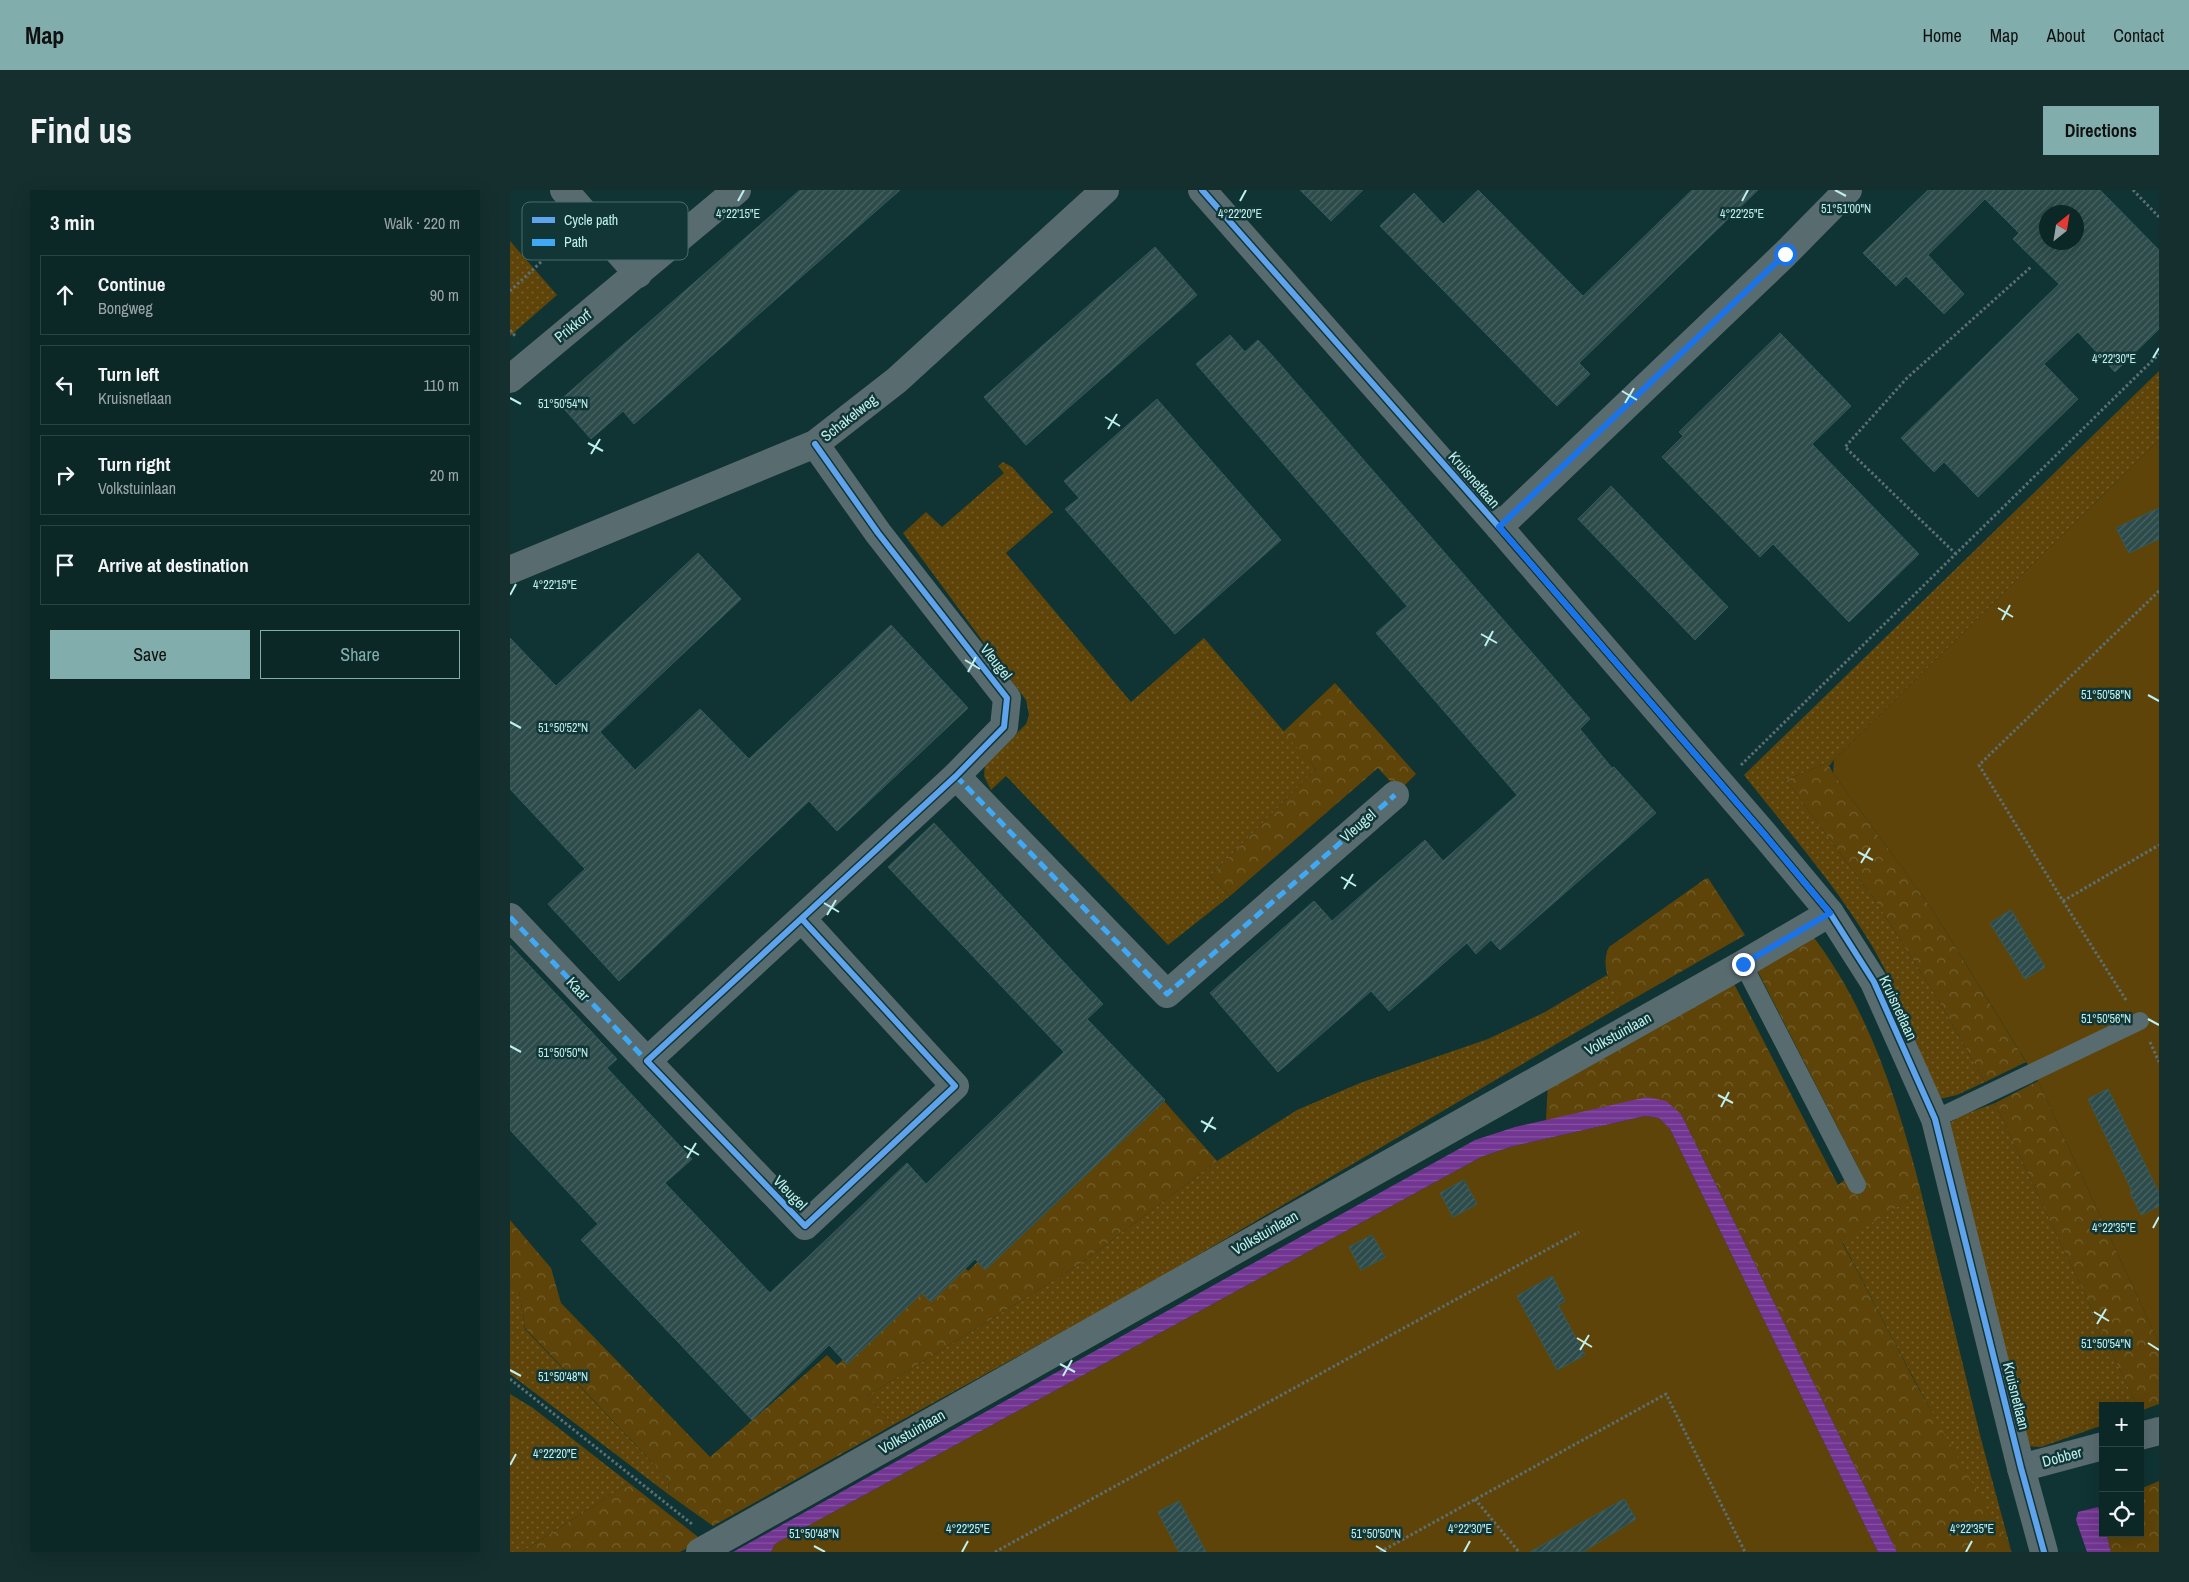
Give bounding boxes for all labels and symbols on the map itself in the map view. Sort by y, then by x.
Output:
text: 51°51'00"N [1821,201,1871,217]
legend [522,202,688,260]
north arrow [2039,205,2084,250]
text: 4°22'15"E [716,206,760,222]
text: 4°22'20"E [1218,206,1262,222]
text: 4°22'25"E [1720,206,1764,222]
text: Cycle path [564,211,618,229]
text: Path [564,233,588,251]
route start [1774,243,1797,266]
street label: Prikkorf [550,304,596,347]
text: 4°22'30"E [2092,351,2136,367]
street label: Schakelweg [816,389,881,446]
text: 51°50'54"N [538,396,588,412]
street label: Kruisnetlaan [1444,447,1505,513]
text: 4°22'15"E [533,577,577,593]
street label: Vleugel [975,639,1017,684]
text: 51°50'58"N [2081,687,2131,703]
text: 51°50'52"N [538,720,588,736]
street label: Vleugel [1335,804,1380,847]
route end [1732,953,1755,976]
street label: Kaar [562,972,595,1005]
street label: Kruisnetlaan [1874,972,1923,1044]
street label: Volkstuinlaan [1581,1007,1655,1060]
text: 51°50'56"N [2081,1011,2131,1027]
text: 51°50'50"N [538,1045,588,1061]
street label: Vleugel [769,1171,812,1215]
street label: Volkstuinlaan [1228,1205,1302,1260]
text: 4°22'35"E [2092,1220,2136,1236]
text: 51°50'54"N [2081,1336,2131,1352]
street label: Kruisnetlaan [1998,1360,2035,1432]
text: 51°50'48"N [538,1369,588,1385]
street label: Volkstuinlaan [875,1404,949,1459]
street label: Dobber [2040,1441,2084,1472]
text: 4°22'20"E [533,1446,577,1462]
text: 4°22'25"E [946,1521,990,1537]
text: 4°22'30"E [1448,1521,1492,1537]
text: 4°22'35"E [1950,1521,1994,1537]
text: 51°50'48"N [789,1526,839,1542]
text: 51°50'50"N [1351,1526,1401,1542]

